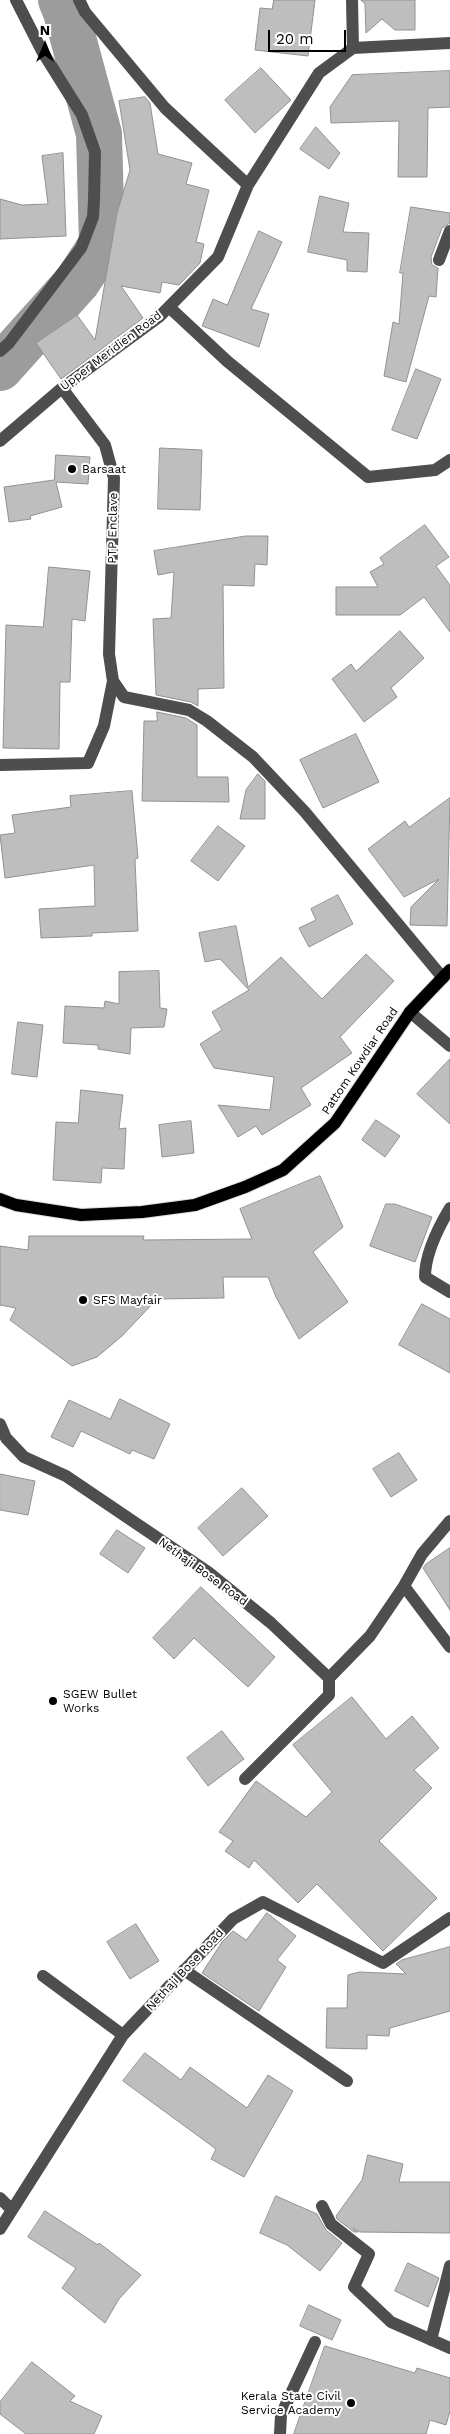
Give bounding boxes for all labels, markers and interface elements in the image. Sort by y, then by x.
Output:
north arrow [20,20,70,70]
scale bar [270,20,348,52]
text: N [40,22,50,38]
text: 20 m [276,30,314,48]
street label: Upper Meridien Road [58,308,164,394]
place label: Barsaat [82,462,126,476]
marker: Barsaat [66,463,78,475]
street label: PTP Enclave [105,492,121,564]
street label: Pattom Kowdiar Road [319,1005,401,1117]
place label: SFS Mayfair [93,1293,162,1307]
marker: SFS Mayfair [77,1294,89,1306]
street label: Nethaji Bose Road [156,1535,250,1609]
place label: SGEW Bullet Works [63,1687,137,1715]
marker: SGEW Bullet Works [47,1695,59,1707]
street label: Nethaji Bose Road [143,1926,227,2014]
place label: Kerala State Civil Service Academy [241,2389,341,2417]
marker: Kerala State Civil Service Academy [345,2397,357,2409]

